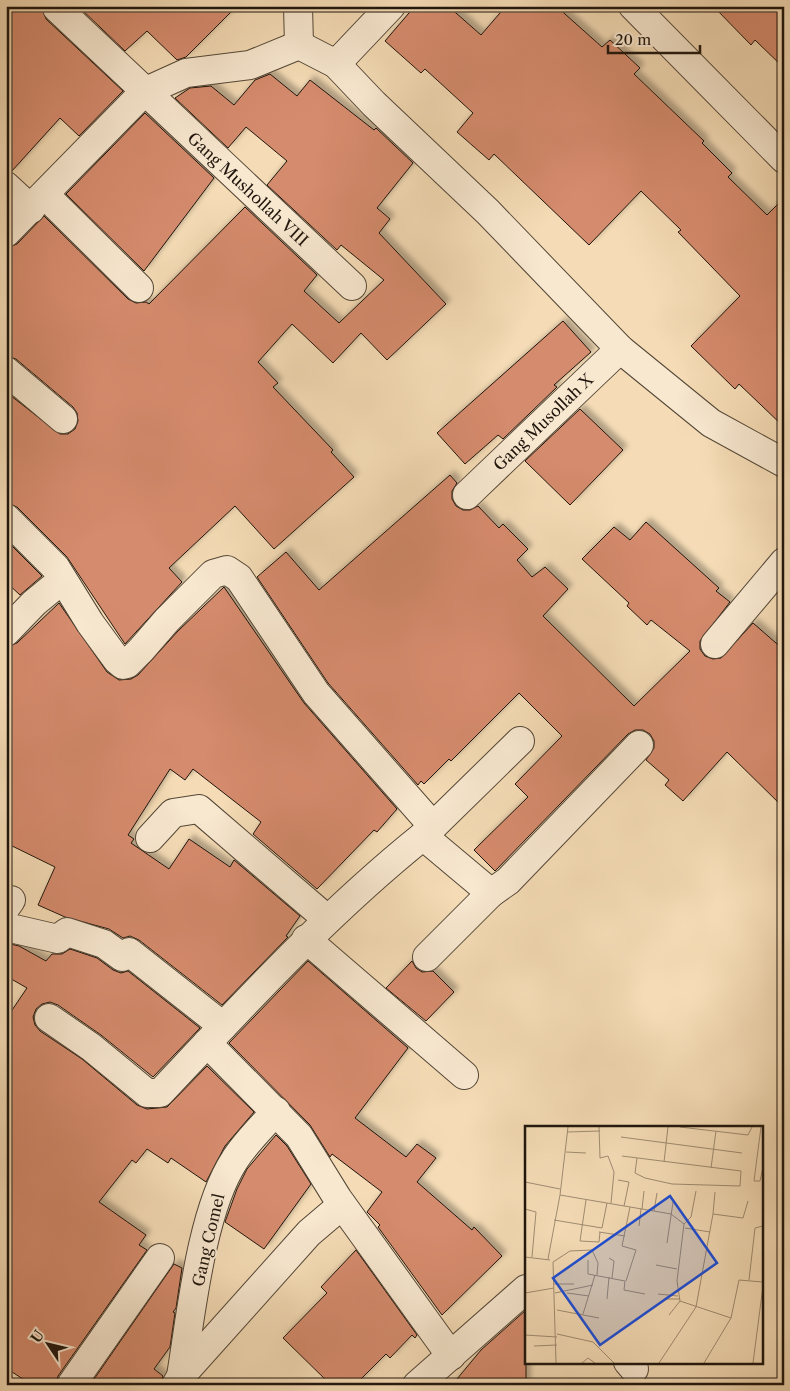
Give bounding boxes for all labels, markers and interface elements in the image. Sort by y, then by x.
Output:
scale bar [608,22,700,54]
text: 20 m [615,30,651,49]
street label: Gang Mushollah VIII [183,128,313,250]
street label: Gang Musollah X [489,369,597,475]
inset map [525,1126,762,1364]
street label: Gang Comel [188,1191,228,1288]
north arrow [22,1318,72,1368]
text: U [27,1326,48,1346]

